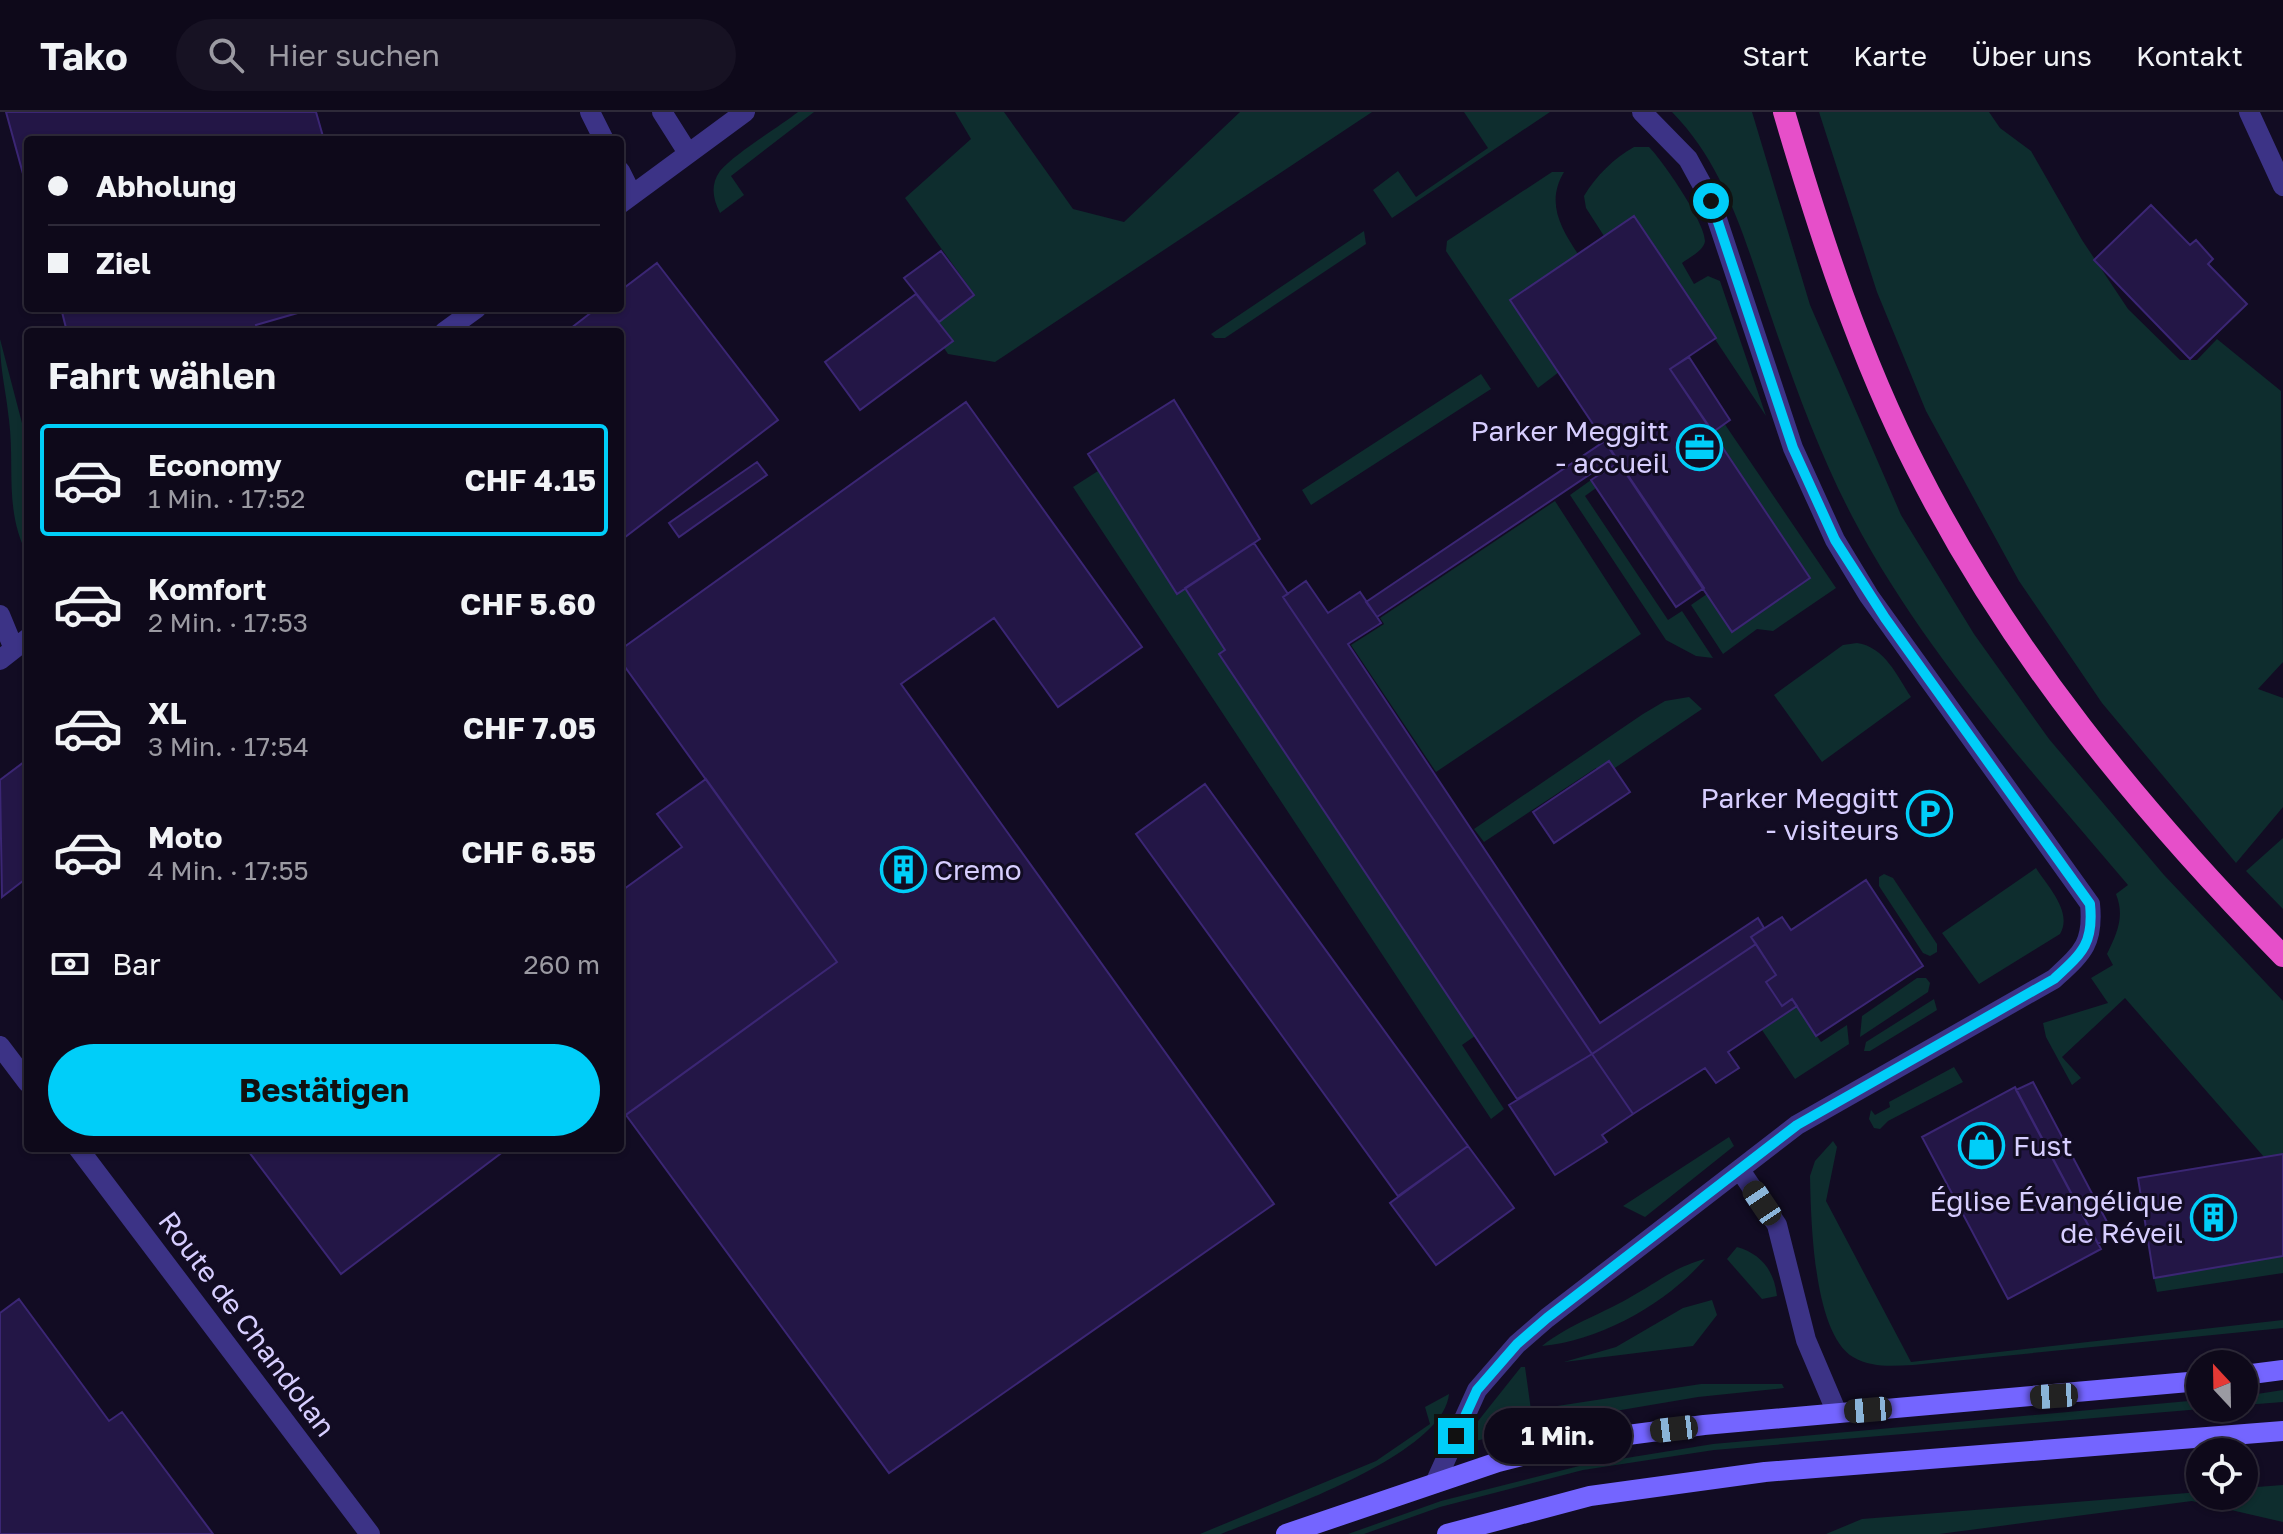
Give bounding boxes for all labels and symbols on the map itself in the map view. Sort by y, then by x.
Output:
route start [1693,183,1729,219]
place label: Parker Meggitt - accueil [1470,414,1669,479]
office icon: Parker Meggitt - accueil [1676,423,1724,471]
place label: Parker Meggitt - visiteurs [1700,781,1899,846]
parking icon: Parker Meggitt - visiteurs [1906,790,1954,838]
building icon: Cremo [879,846,927,894]
place label: Cremo [934,853,1022,886]
shop icon: Fust [1958,1122,2006,1170]
place label: Fust [2013,1129,2073,1162]
car [1739,1176,1785,1230]
place label: Église Évangélique de Réveil [1929,1184,2183,1249]
building icon: Église Évangélique de Réveil [2190,1193,2238,1241]
street label: Route de Chandolan [152,1205,343,1443]
north arrow [2186,1350,2258,1422]
car [2029,1382,2079,1410]
car [1843,1396,1893,1424]
callout: 1 Min. [1484,1408,1632,1464]
car [1649,1414,1699,1444]
route end [1438,1418,1474,1454]

